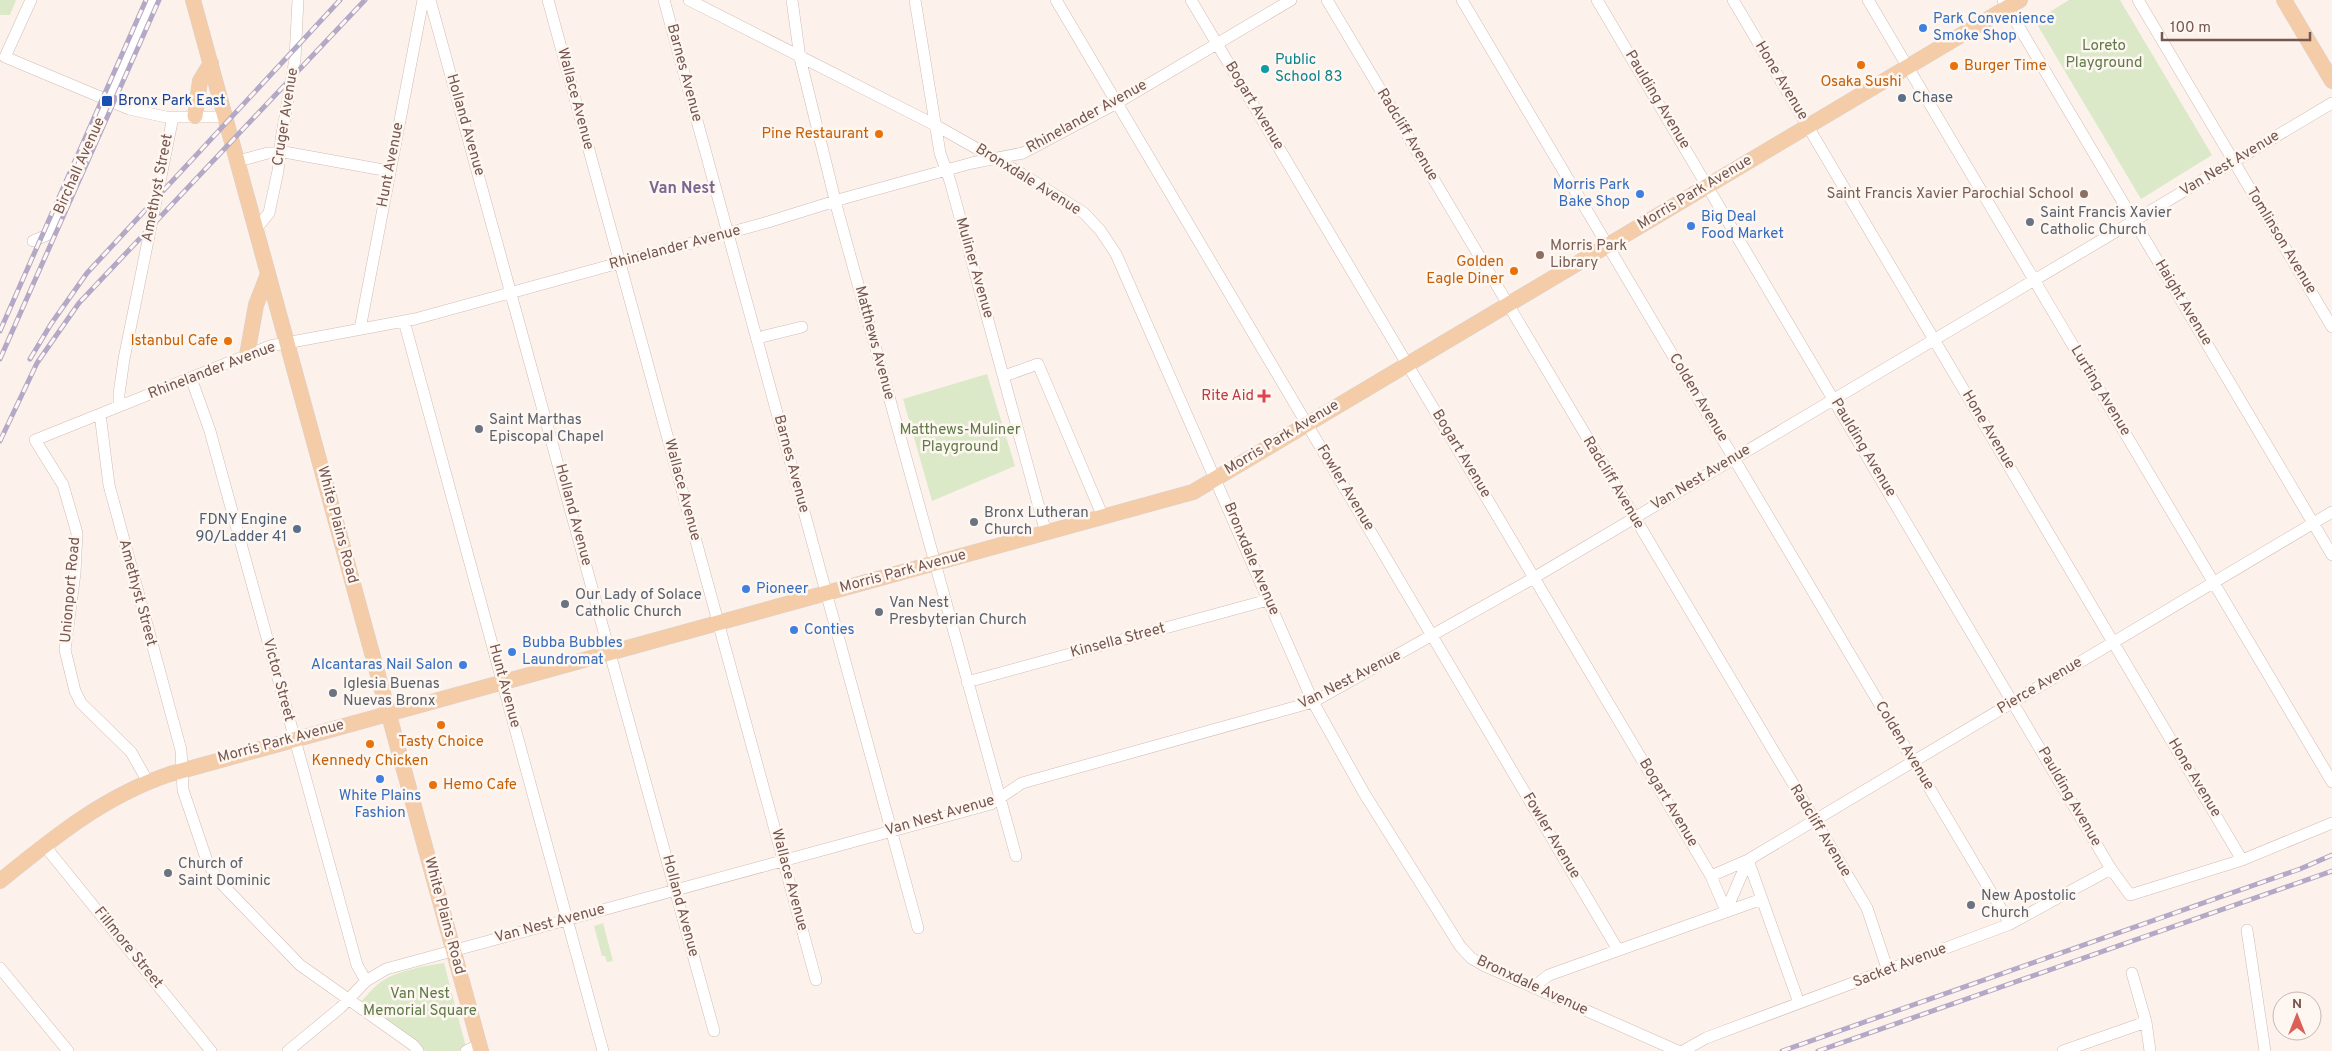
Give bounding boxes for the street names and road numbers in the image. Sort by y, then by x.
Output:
street label: Barnes Avenue [662,22,706,124]
street label: Hone Avenue [1750,38,1812,124]
street label: Wallace Avenue [552,46,598,152]
street label: Paulding Avenue [1620,47,1694,153]
street label: Bogart Avenue [1220,58,1288,154]
street label: Cruger Avenue [269,66,303,168]
street label: Holland Avenue [441,72,489,178]
street label: Rhinelander Avenue [1023,76,1151,158]
street label: Radcliff Avenue [1372,85,1442,185]
street label: Birchall Avenue [50,115,110,217]
street label: Hunt Avenue [373,121,409,209]
street label: Van Nest Avenue [2177,127,2283,201]
street label: Amethyst Street [138,132,178,244]
street label: Bronxdale Avenue [972,140,1084,220]
street label: Morris Park Avenue [1634,151,1756,235]
street label: Tomlinson Avenue [2242,184,2320,298]
street label: Muliner Avenue [951,215,997,321]
street label: Rhinelander Avenue [607,221,743,275]
street label: Haight Avenue [2150,256,2216,350]
street label: Matthews Avenue [850,284,898,402]
street label: Rhinelander Avenue [145,338,279,404]
street label: Lurting Avenue [2065,342,2135,440]
street label: Colden Avenue [1664,350,1732,446]
street label: Hone Avenue [1957,387,2019,473]
street label: Paulding Avenue [1826,395,1900,501]
street label: Morris Park Avenue [1221,396,1343,480]
street label: Bogart Avenue [1427,406,1495,502]
street label: Barnes Avenue [769,413,813,515]
street label: Radcliff Avenue [1578,433,1648,533]
street label: Wallace Avenue [659,437,705,543]
street label: Fowler Avenue [1312,441,1378,535]
street label: Van Nest Avenue [1648,441,1754,515]
street label: Holland Avenue [550,462,596,568]
street label: White Plains Road [312,464,362,586]
street label: Bronxdale Avenue [1219,500,1283,618]
street label: Unionport Road [57,536,85,644]
street label: Amethyst Street [114,537,160,649]
street label: Morris Park Avenue [838,546,968,598]
street label: Kinsella Street [1068,619,1168,663]
street label: Victor Street [258,636,298,724]
street label: Hunt Avenue [484,642,524,730]
street label: Van Nest Avenue [1295,646,1405,714]
street label: Pierce Avenue [1994,653,2086,719]
street label: Colden Avenue [1870,698,1938,794]
street label: Morris Park Avenue [216,716,346,768]
street label: Hone Avenue [2163,735,2225,821]
street label: Paulding Avenue [2033,744,2105,850]
street label: Bogart Avenue [1634,755,1702,851]
street label: Radcliff Avenue [1785,781,1855,881]
street label: Fowler Avenue [1518,789,1584,883]
street label: Van Nest Avenue [883,791,997,841]
street label: Wallace Avenue [766,827,812,933]
street label: Holland Avenue [657,853,703,959]
street label: White Plains Road [419,855,469,977]
street label: Van Nest Avenue [493,900,607,948]
street label: Fillmore Street [89,903,167,993]
street label: Sacket Avenue [1850,939,1950,993]
street label: Bronxdale Avenue [1473,952,1591,1020]

